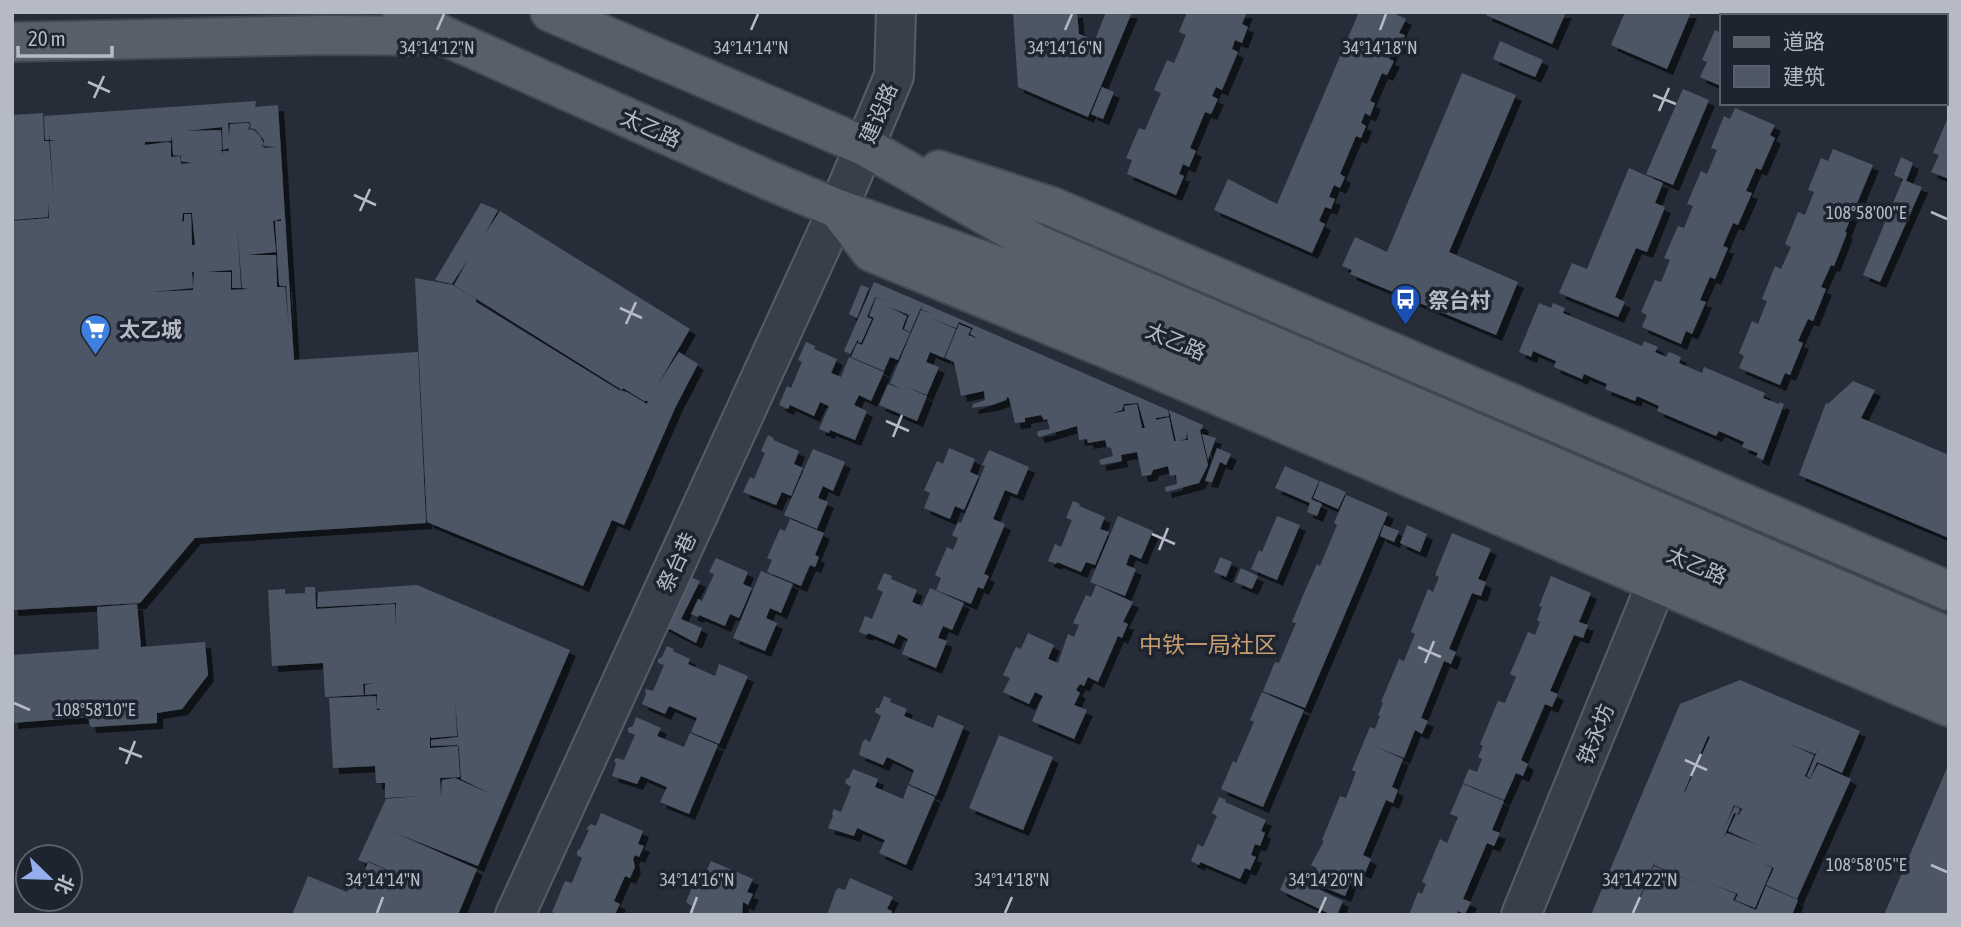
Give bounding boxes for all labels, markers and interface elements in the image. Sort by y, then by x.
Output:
scale bar [18,14,112,58]
legend [1720,14,1947,105]
text: 20 m [28,26,66,50]
text: 道路 [1783,29,1825,53]
text: 34°14'12"N [399,37,475,58]
text: 34°14'14"N [713,37,789,58]
text: 34°14'16"N [1027,37,1103,58]
text: 34°14'18"N [1342,37,1418,58]
text: 建筑 [1783,64,1825,88]
street label: 建设路 [855,79,901,147]
street label: 太乙路 [617,104,685,152]
text: 108°58'00"E [1826,202,1907,223]
bus stop icon: 祭台村 [1388,283,1422,327]
place label: 祭台村 [1428,288,1491,312]
supermarket icon: 太乙城 [79,312,113,356]
place label: 太乙城 [119,317,182,341]
street label: 太乙路 [1142,318,1210,364]
street label: 祭台巷 [652,528,700,596]
street label: 太乙路 [1663,542,1731,588]
district label: 中铁一局社区 [1139,632,1277,658]
text: 108°58'10"E [55,699,136,720]
street label: 铁永坊 [1572,700,1618,768]
north arrow [14,843,84,913]
text: 108°58'05"E [1826,854,1907,875]
text: 34°14'14"N [345,869,421,890]
text: 34°14'16"N [659,869,735,890]
text: 34°14'18"N [974,869,1050,890]
text: 34°14'20"N [1288,869,1364,890]
text: 34°14'22"N [1602,869,1678,890]
text: 北 [51,872,78,898]

